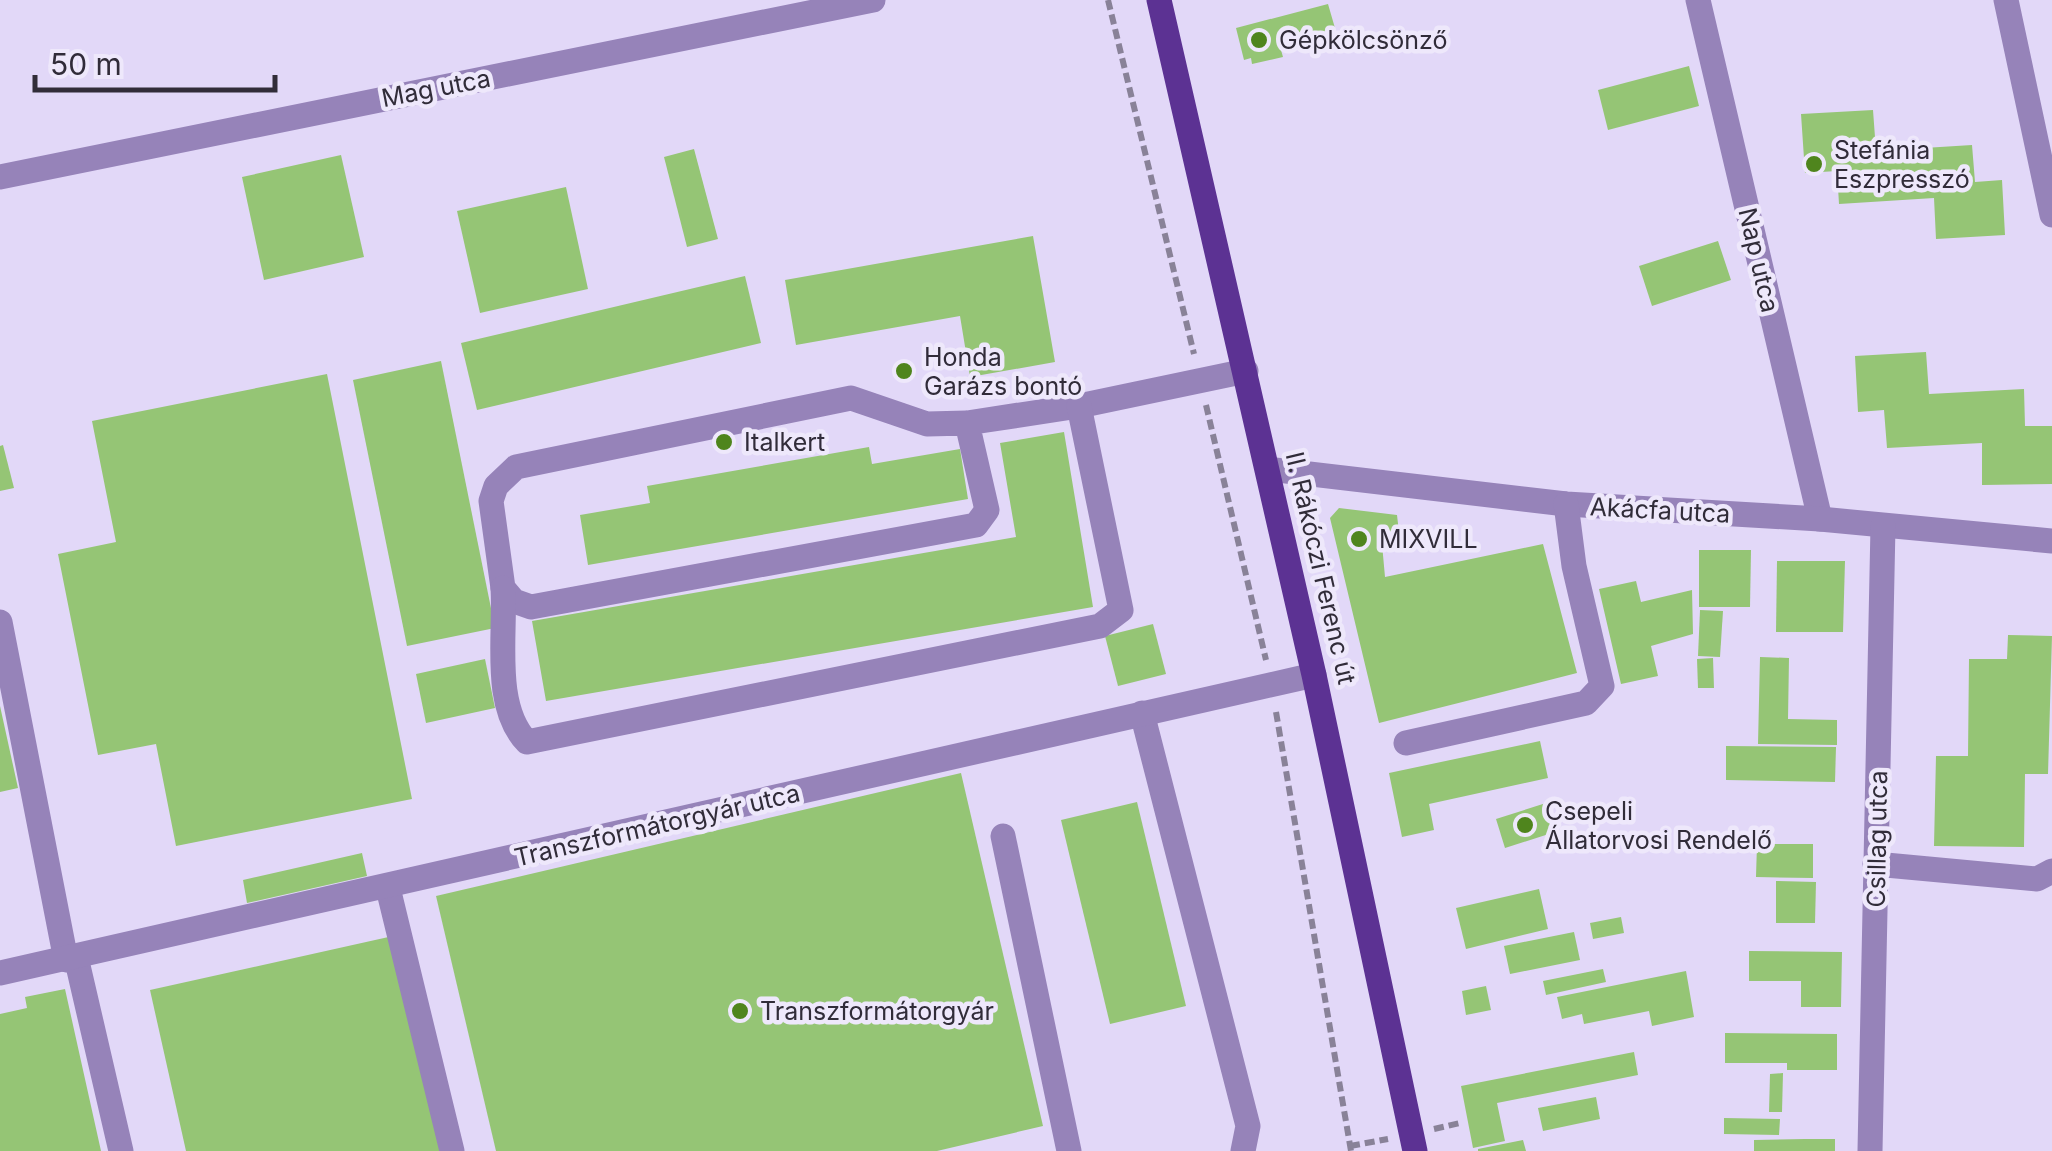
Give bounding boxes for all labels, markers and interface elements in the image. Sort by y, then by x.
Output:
place label: Gépkölcsönző [1279,25,1447,55]
marker: Gépkölcsönző [1248,29,1270,51]
scale bar [35,30,275,92]
text: 50 m [50,46,122,82]
street label: Mag utca [379,63,493,113]
place label: Stefánia Eszpresszó [1834,135,1970,194]
marker: Stefánia Eszpresszó [1803,153,1825,175]
street label: Nap utca [1732,205,1786,315]
place label: Honda Garázs bontó [924,342,1082,401]
marker: Honda Garázs bontó [893,360,915,382]
place label: Italkert [744,427,825,457]
marker: Italkert [713,431,735,453]
street label: II. Rákóczi Ferenc út [1280,449,1362,687]
street label: Akácfa utca [1589,491,1731,529]
place label: MIXVILL [1379,524,1478,554]
marker: MIXVILL [1348,528,1370,550]
street label: Csillag utca [1861,770,1893,908]
street label: Transzformátorgyár utca [511,778,803,872]
place label: Csepeli Állatorvosi Rendelő [1545,796,1772,855]
marker: Csepeli Állatorvosi Rendelő [1514,814,1536,836]
place label: Transzformátorgyár [760,996,994,1026]
marker: Transzformátorgyár [729,1000,751,1022]

